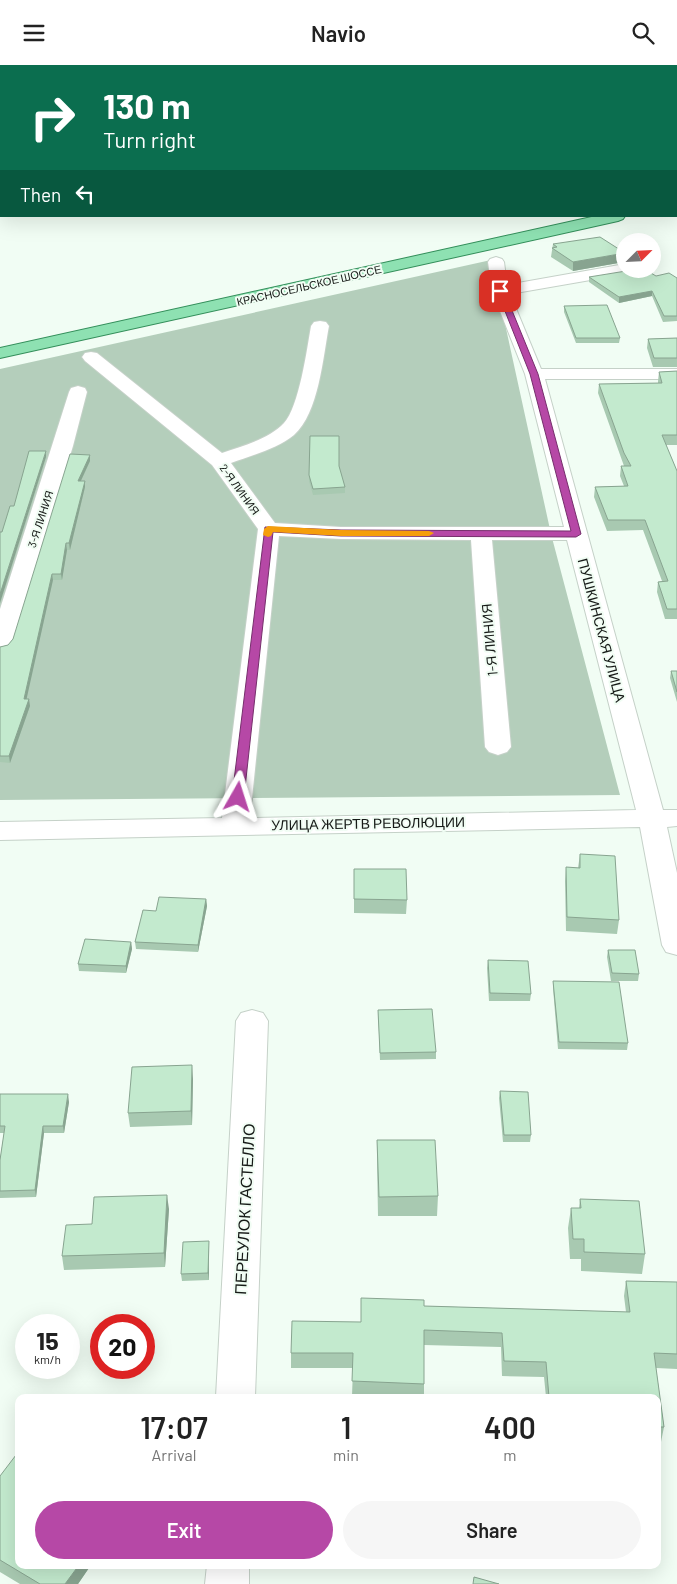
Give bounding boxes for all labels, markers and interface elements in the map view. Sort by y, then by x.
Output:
icon: menu [20,19,48,47]
icon: search [629,19,657,47]
text: Navio [311,20,366,46]
text: 130 m [103,84,190,126]
icon: right [20,85,85,150]
text: Turn right [103,126,196,152]
icon: left [71,180,99,208]
text: Then [20,183,61,206]
north arrow [616,233,661,277]
map controls [616,233,661,278]
street label: КРАСНОСЕЛЬСКОЕ ШОССЕ [235,262,383,308]
pin [479,270,521,312]
icon: arrive [486,277,514,305]
street label: 2-Я ЛИНИЯ [217,461,263,517]
street label: 3-Я ЛИНИЯ [25,489,55,549]
street label: ПУШКИНСКАЯ УЛИЦА [575,556,630,704]
street label: 1-Я ЛИНИЯ [477,603,501,677]
position arrow [211,770,263,822]
street label: УЛИЦА ЖЕРТВ РЕВОЛЮЦИИ [271,813,465,833]
street label: ПЕРЕУЛОК ГАСТЕЛЛО [230,1123,258,1295]
speed limit sign: 20 [90,1314,155,1379]
text: 15 [36,1325,59,1355]
text: km/h [34,1352,61,1366]
text: 17:07 [140,1409,208,1445]
text: 1 [341,1409,351,1445]
text: 400 [484,1409,536,1445]
text: Arrival [152,1445,196,1464]
text: min [333,1445,359,1464]
text: m [503,1445,517,1464]
button: Exit [35,1501,333,1559]
button: Share [343,1501,641,1559]

